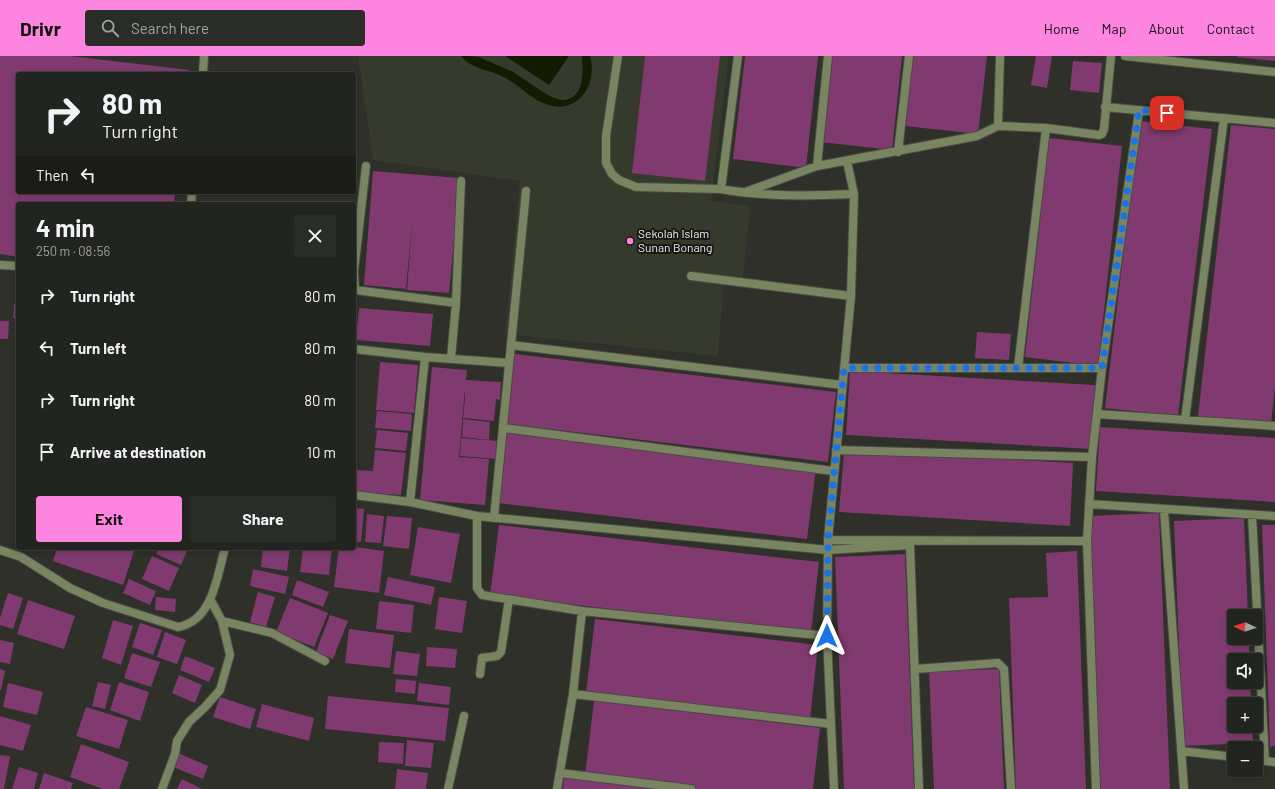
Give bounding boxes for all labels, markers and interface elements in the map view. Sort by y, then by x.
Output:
search box [85,10,365,46]
text: Drivr [20,17,61,40]
icon: search [99,17,121,39]
text: Search here [131,19,209,37]
text: Home [1044,20,1080,37]
text: Map [1102,20,1126,37]
text: About [1148,20,1185,37]
text: Contact [1207,20,1255,37]
text: 80 m [102,86,162,120]
icon: right [36,88,88,140]
pin [1150,96,1184,130]
icon: arrive [1156,102,1178,124]
text: Turn right [102,120,178,142]
icon: left [77,164,99,186]
text: Then [36,166,69,184]
text: 4 min [36,213,95,242]
button: close [294,215,336,257]
place label: Sekolah Islam Sunan Bonang [638,226,712,254]
marker: Sekolah Islam Sunan Bonang [625,236,635,246]
text: 250 m · 08:56 [36,243,110,259]
icon: right [36,285,58,307]
text: Turn right [70,287,135,305]
text: 80 m [304,287,336,305]
icon: left [36,337,58,359]
text: Turn left [70,339,126,357]
text: 80 m [304,339,336,357]
icon: right [36,389,58,411]
text: Turn right [70,391,135,409]
text: 80 m [304,391,336,409]
icon: arrive [36,441,58,463]
text: Arrive at destination [70,443,206,461]
text: 10 m [307,443,336,461]
button: Exit [36,496,182,542]
button: Share [190,496,336,542]
north arrow [1227,609,1263,645]
map controls [1227,609,1263,777]
position arrow [806,615,848,657]
button: sound [1227,653,1263,689]
button: + [1227,697,1263,733]
button: − [1227,741,1263,777]

